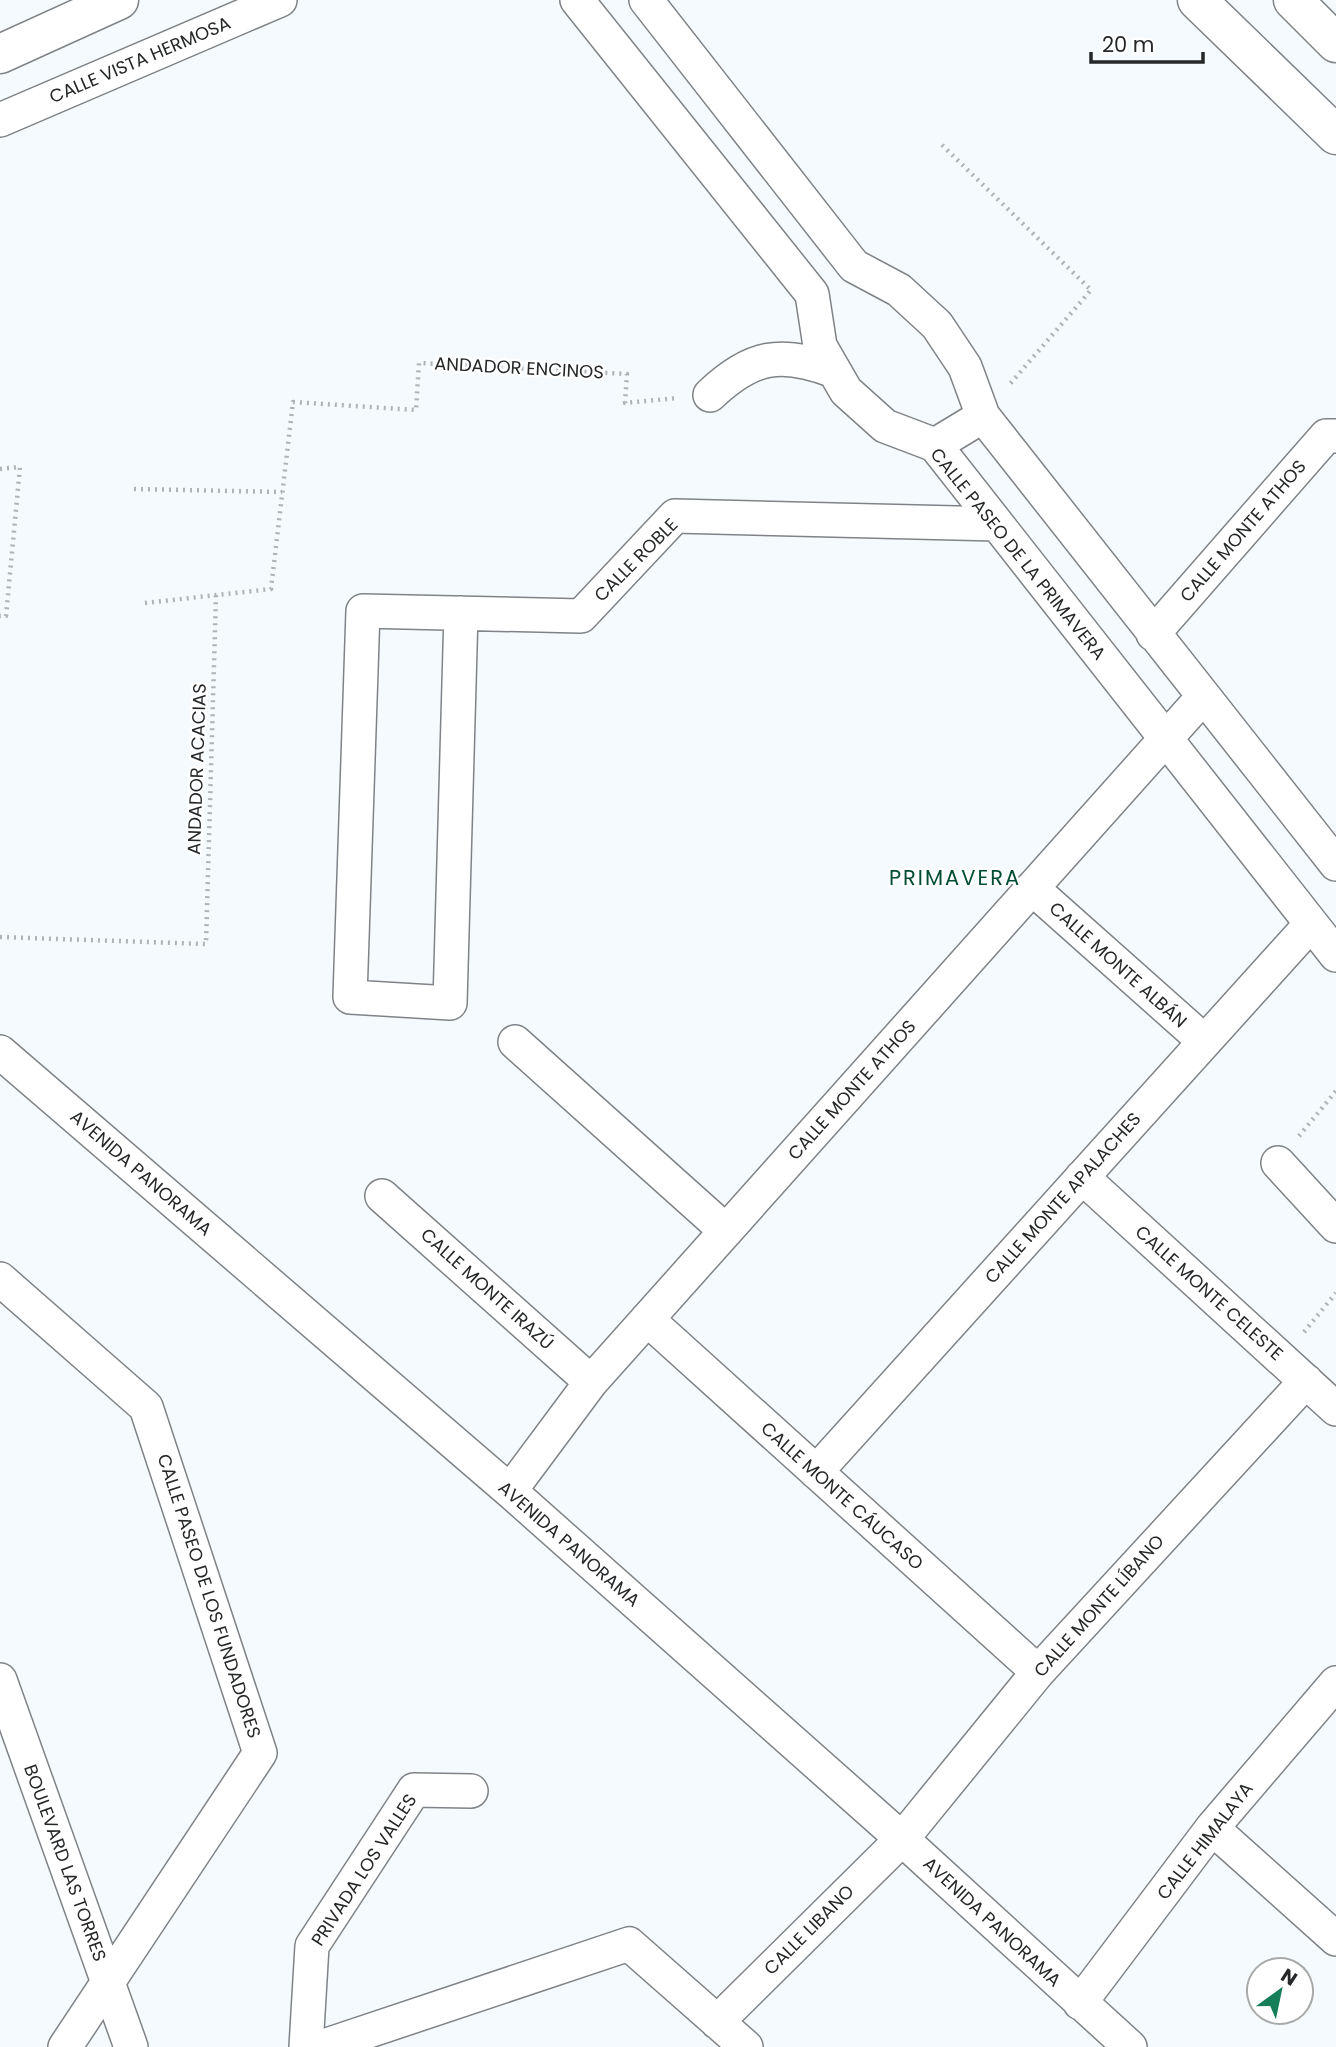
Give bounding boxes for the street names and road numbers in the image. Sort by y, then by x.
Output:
street label: CALLE VISTA HERMOSA [45,10,234,109]
street label: ANDADOR ENCINOS [434,351,604,384]
street label: CALLE PASEO DE LA PRIMAVERA [925,442,1112,665]
street label: CALLE MONTE ATHOS [1174,454,1311,607]
street label: CALLE ROBLE [588,512,683,607]
street label: ANDADOR ACACIAS [181,683,212,855]
street label: CALLE MONTE ALBÁN [1044,896,1193,1033]
street label: CALLE MONTE ATHOS [782,1014,921,1165]
street label: AVENIDA PANORAMA [65,1104,218,1241]
street label: CALLE MONTE APALACHES [979,1107,1146,1289]
street label: CALLE MONTE CELESTE [1130,1219,1289,1366]
street label: CALLE MONTE IRAZÚ [415,1222,559,1355]
street label: CALLE MONTE CÁUCASO [756,1416,929,1575]
street label: CALLE PASEO DE LOS FUNDADORES [152,1451,267,1741]
street label: AVENIDA PANORAMA [493,1475,646,1612]
street label: CALLE MONTE LÍBANO [1028,1529,1169,1682]
street label: BOULEVARD LAS TORRES [18,1761,113,1965]
street label: CALLE HIMALAYA [1151,1777,1258,1905]
street label: PRIVADA LOS VALLES [305,1789,422,1951]
street label: AVENIDA PANORAMA [918,1851,1067,1992]
street label: CALLE LIBANO [758,1879,859,1980]

